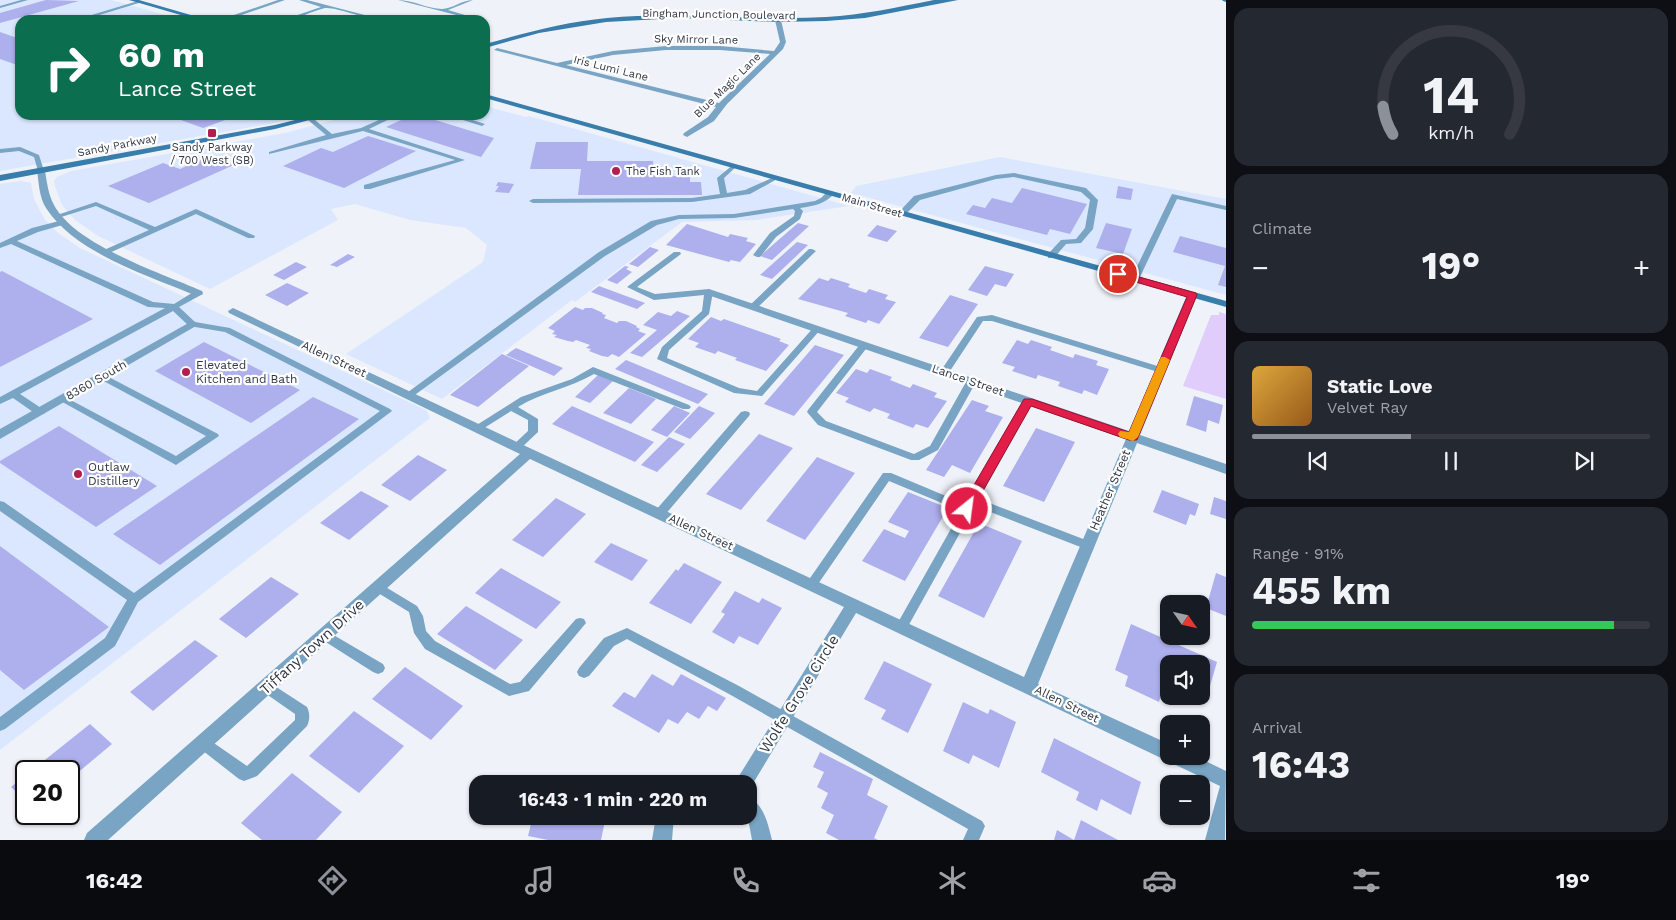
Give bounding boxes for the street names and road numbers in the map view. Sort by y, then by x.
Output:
street label: Bingham Junction Boulevard [642,7,796,22]
street label: Sky Mirror Lane [654,32,738,47]
street label: Blue Magic Lane [691,50,763,120]
street label: Iris Lumi Lane [572,53,650,84]
street label: Sandy Parkway [76,131,158,160]
street label: Main Street [840,191,904,220]
street label: Allen Street [299,338,369,380]
street label: 8360 South [63,357,129,403]
street label: Lance Street [930,361,1006,399]
street label: Heather Street [1087,447,1133,533]
street label: Allen Street [666,511,736,553]
street label: Tiffany Town Drive [256,595,368,699]
street label: Wolfe Grove Circle [755,632,843,756]
street label: Allen Street [1033,682,1101,726]

